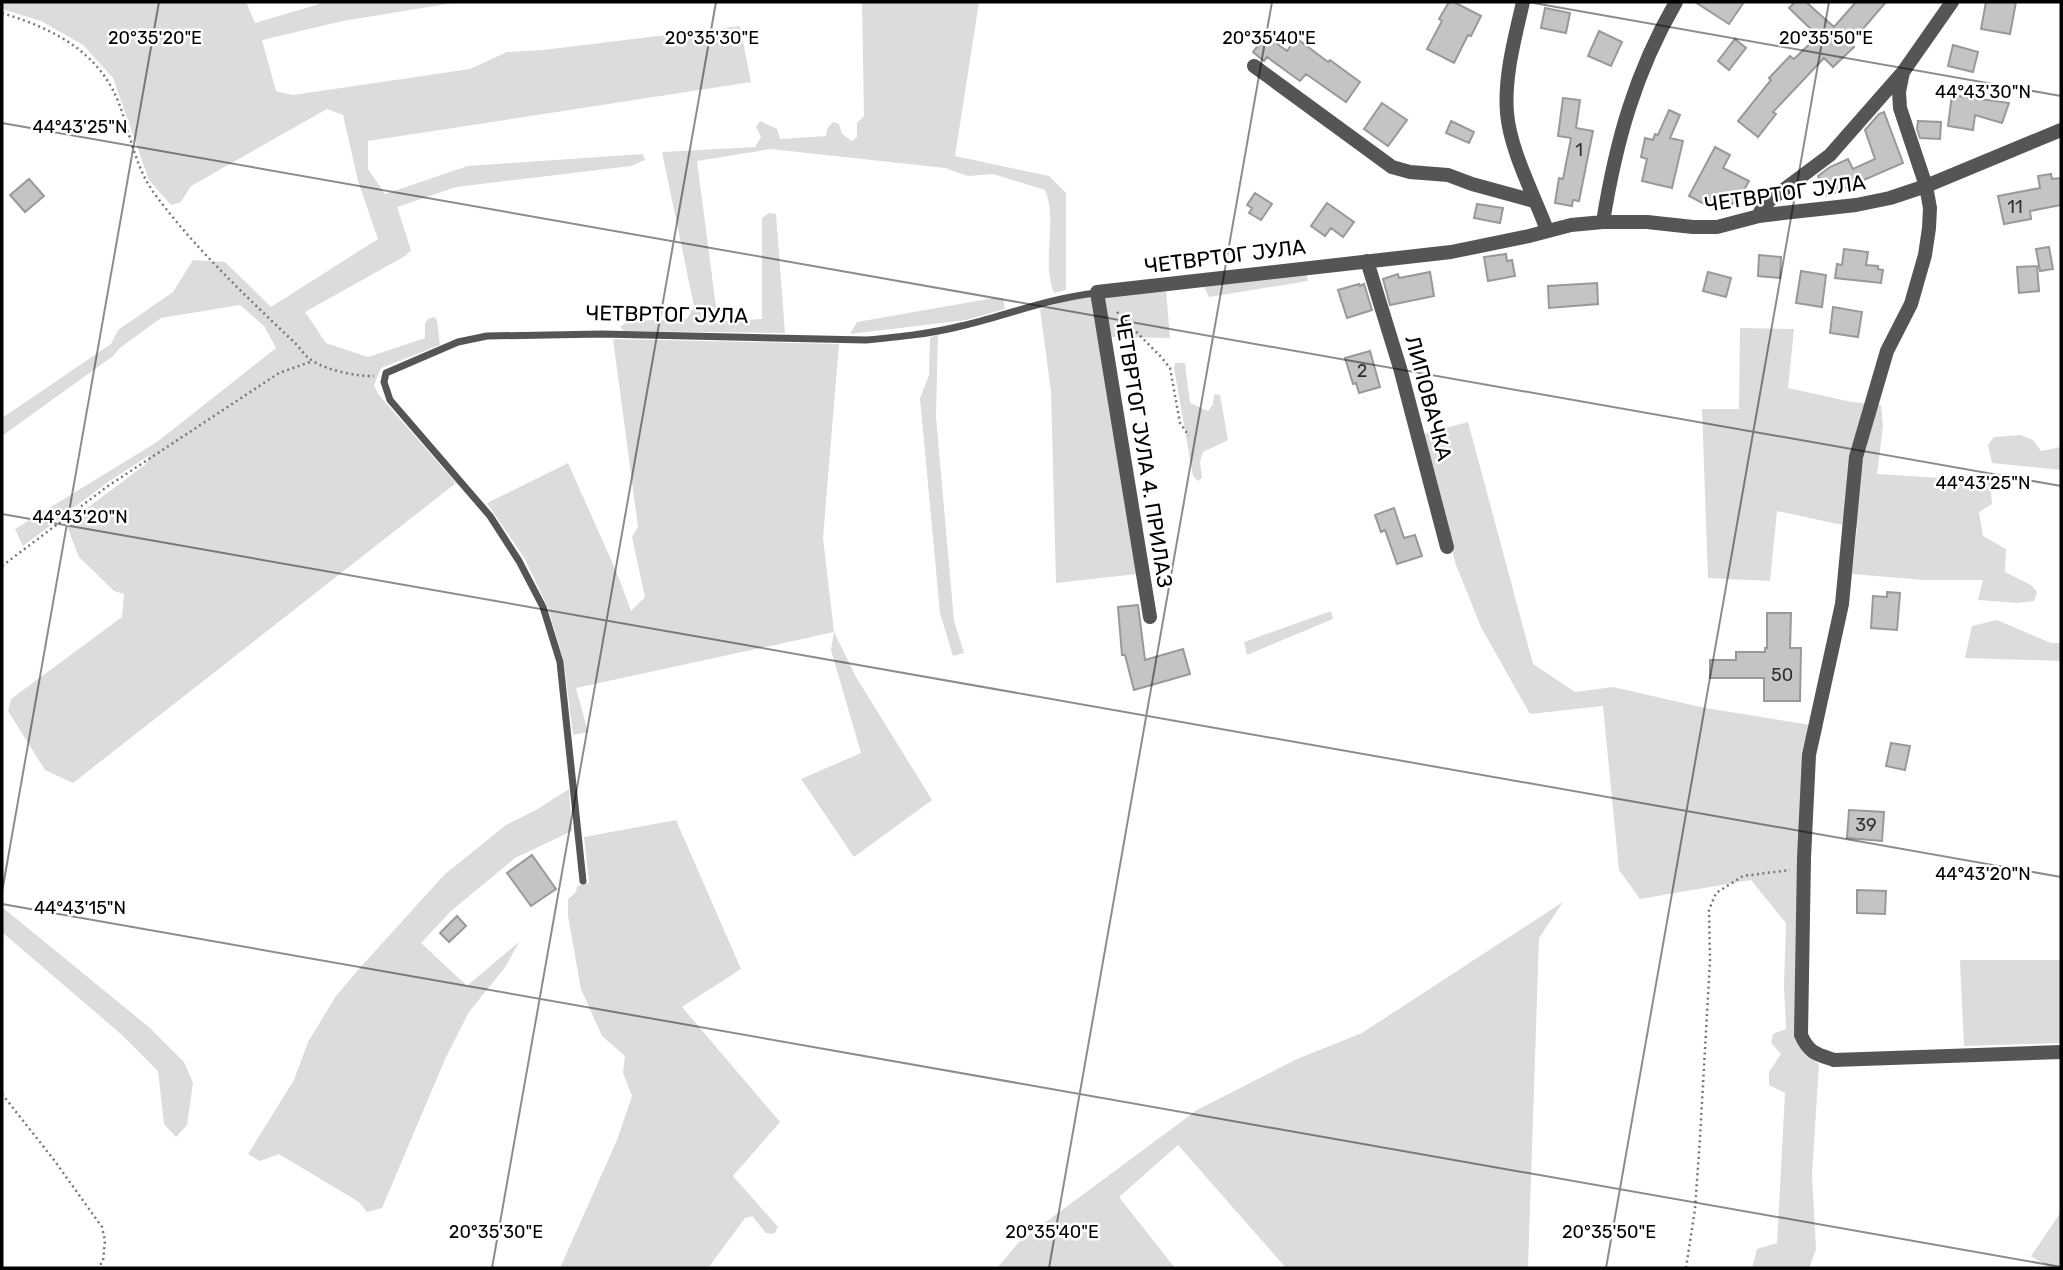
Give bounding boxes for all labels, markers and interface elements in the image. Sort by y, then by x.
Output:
text: 20°35'20"E [108,27,202,49]
text: 20°35'30"E [665,27,759,49]
text: 20°35'40"E [1222,27,1316,49]
text: 20°35'50"E [1779,27,1873,49]
text: 44°43'30"N [1935,81,2031,103]
text: 44°43'25"N [33,116,128,138]
house number: 1 [1575,139,1583,161]
street label: ЧЕТВРТОГ ЈУЛА [1703,169,1867,217]
house number: 11 [2007,196,2023,218]
street label: ЧЕТВРТОГ ЈУЛА [1143,234,1307,278]
street label: ЧЕТВРТОГ ЈУЛА [586,300,748,328]
street label: ЧЕТВРТОГ ЈУЛА 4. ПРИЛАЗ [1110,312,1178,590]
street label: ЛИПОВАЧКА [1400,332,1458,464]
house number: 2 [1357,360,1367,382]
text: 44°43'25"N [1936,472,2031,494]
text: 44°43'20"N [32,506,128,528]
house number: 50 [1771,664,1793,686]
house number: 39 [1855,814,1877,836]
text: 44°43'20"N [1935,863,2031,885]
text: 44°43'15"N [34,897,126,919]
text: 20°35'30"E [449,1221,543,1243]
text: 20°35'40"E [1005,1221,1099,1243]
text: 20°35'50"E [1562,1221,1656,1243]

